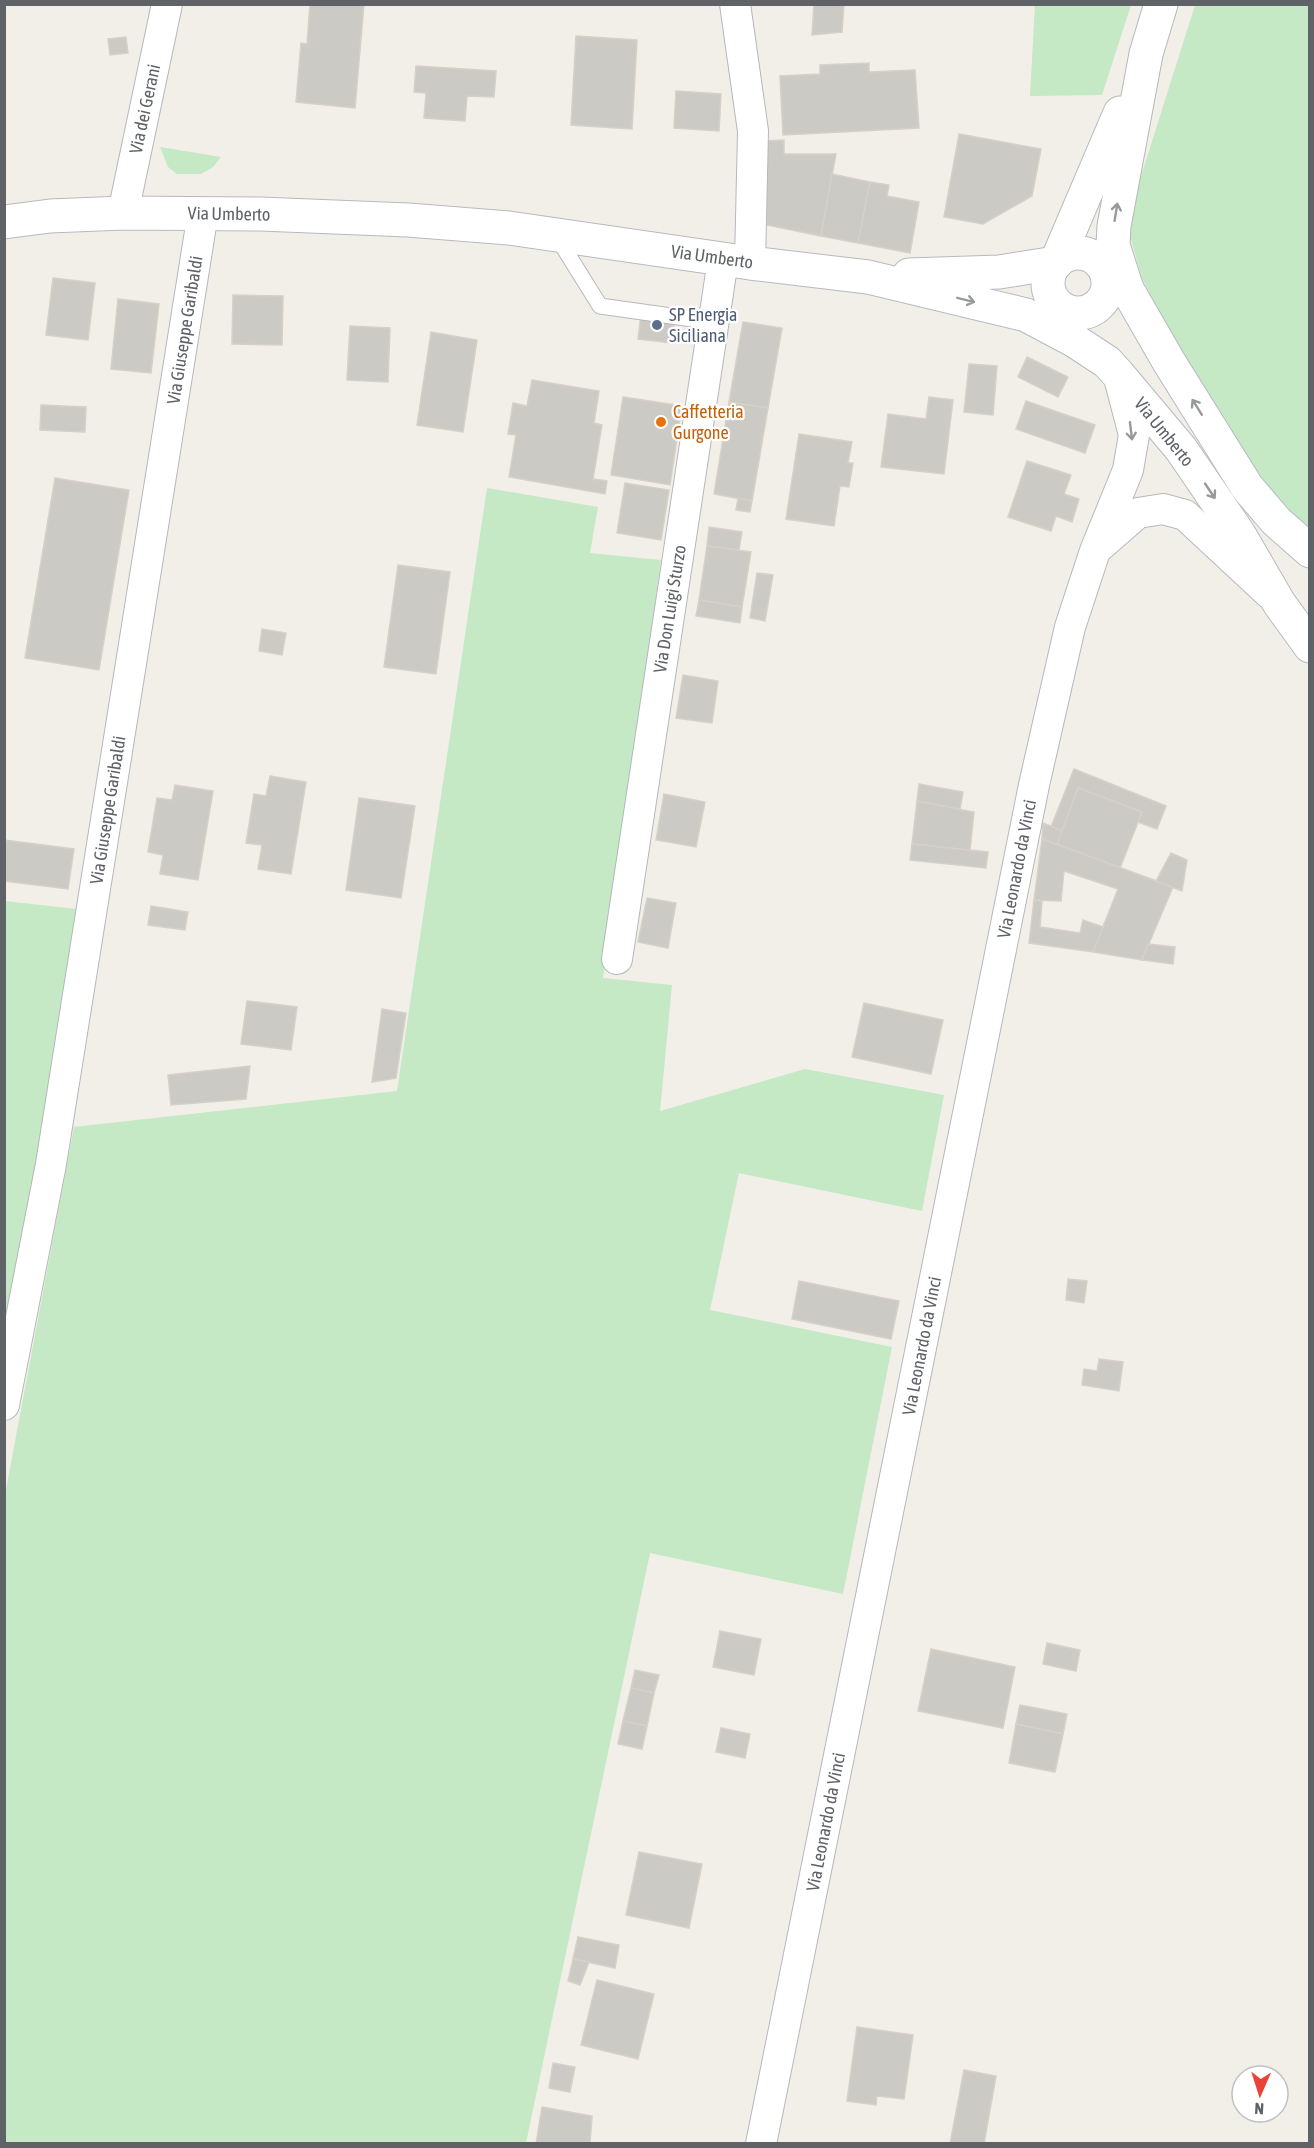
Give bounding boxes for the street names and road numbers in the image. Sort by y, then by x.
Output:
street label: Via dei Gerani [125,62,164,156]
street label: Via Umberto [187,202,271,225]
street label: Via Umberto [670,240,754,273]
street label: Via Giuseppe Garibaldi [162,254,207,406]
street label: Via Umberto [1130,393,1199,470]
street label: Via Don Luigi Sturzo [649,543,690,674]
street label: Via Giuseppe Garibaldi [85,734,130,886]
street label: Via Leonardo da Vinci [993,798,1040,940]
street label: Via Leonardo da Vinci [898,1275,945,1417]
street label: Via Leonardo da Vinci [802,1751,849,1893]

